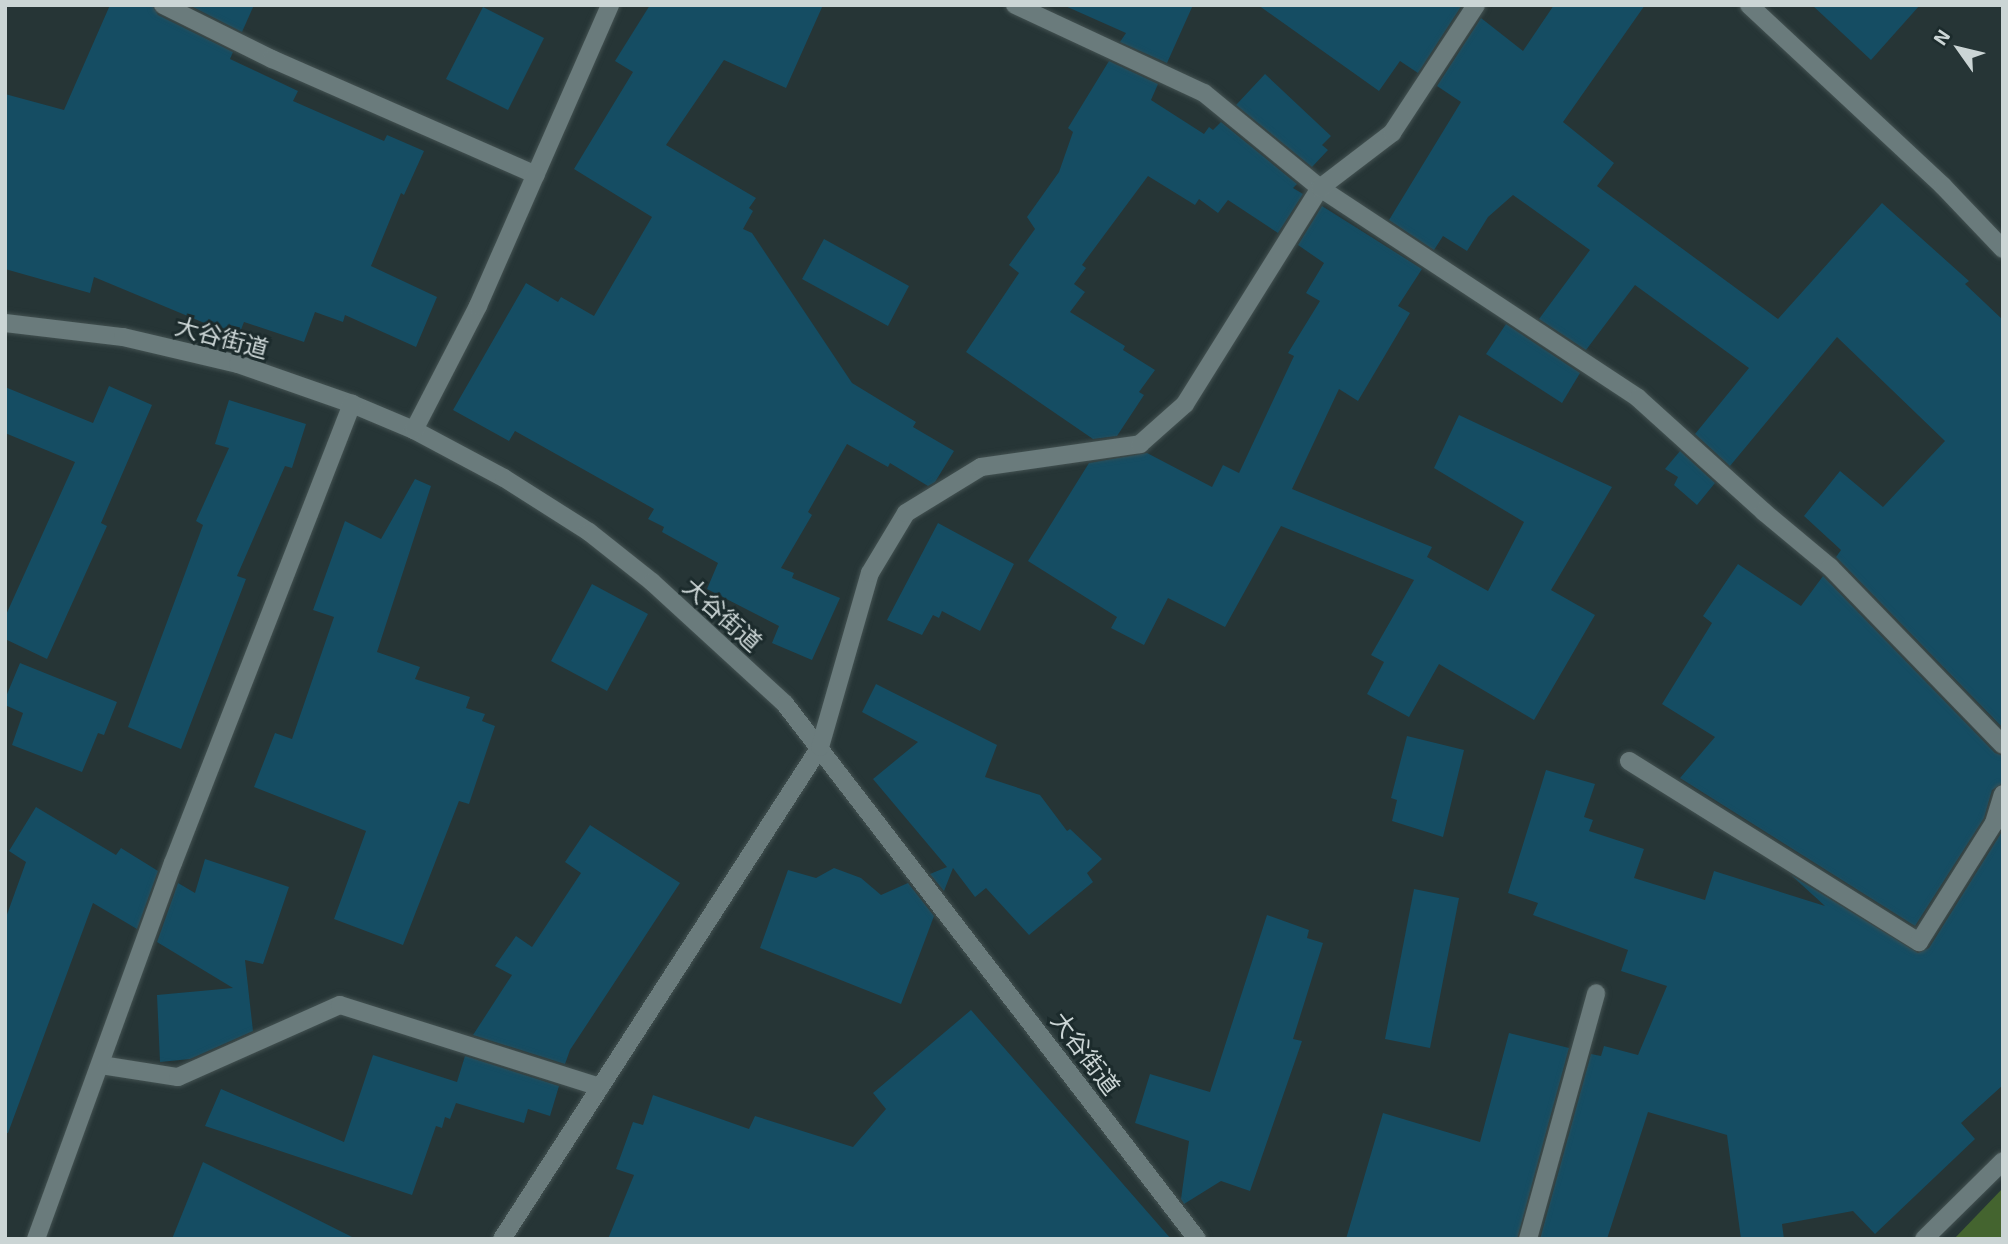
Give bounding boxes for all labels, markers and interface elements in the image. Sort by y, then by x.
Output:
north arrow [1924,14,1994,84]
text: N [1928,25,1955,49]
street label: 大谷街道 [172,311,272,363]
street label: 大谷街道 [678,571,768,657]
street label: 大谷街道 [1046,1006,1126,1100]

